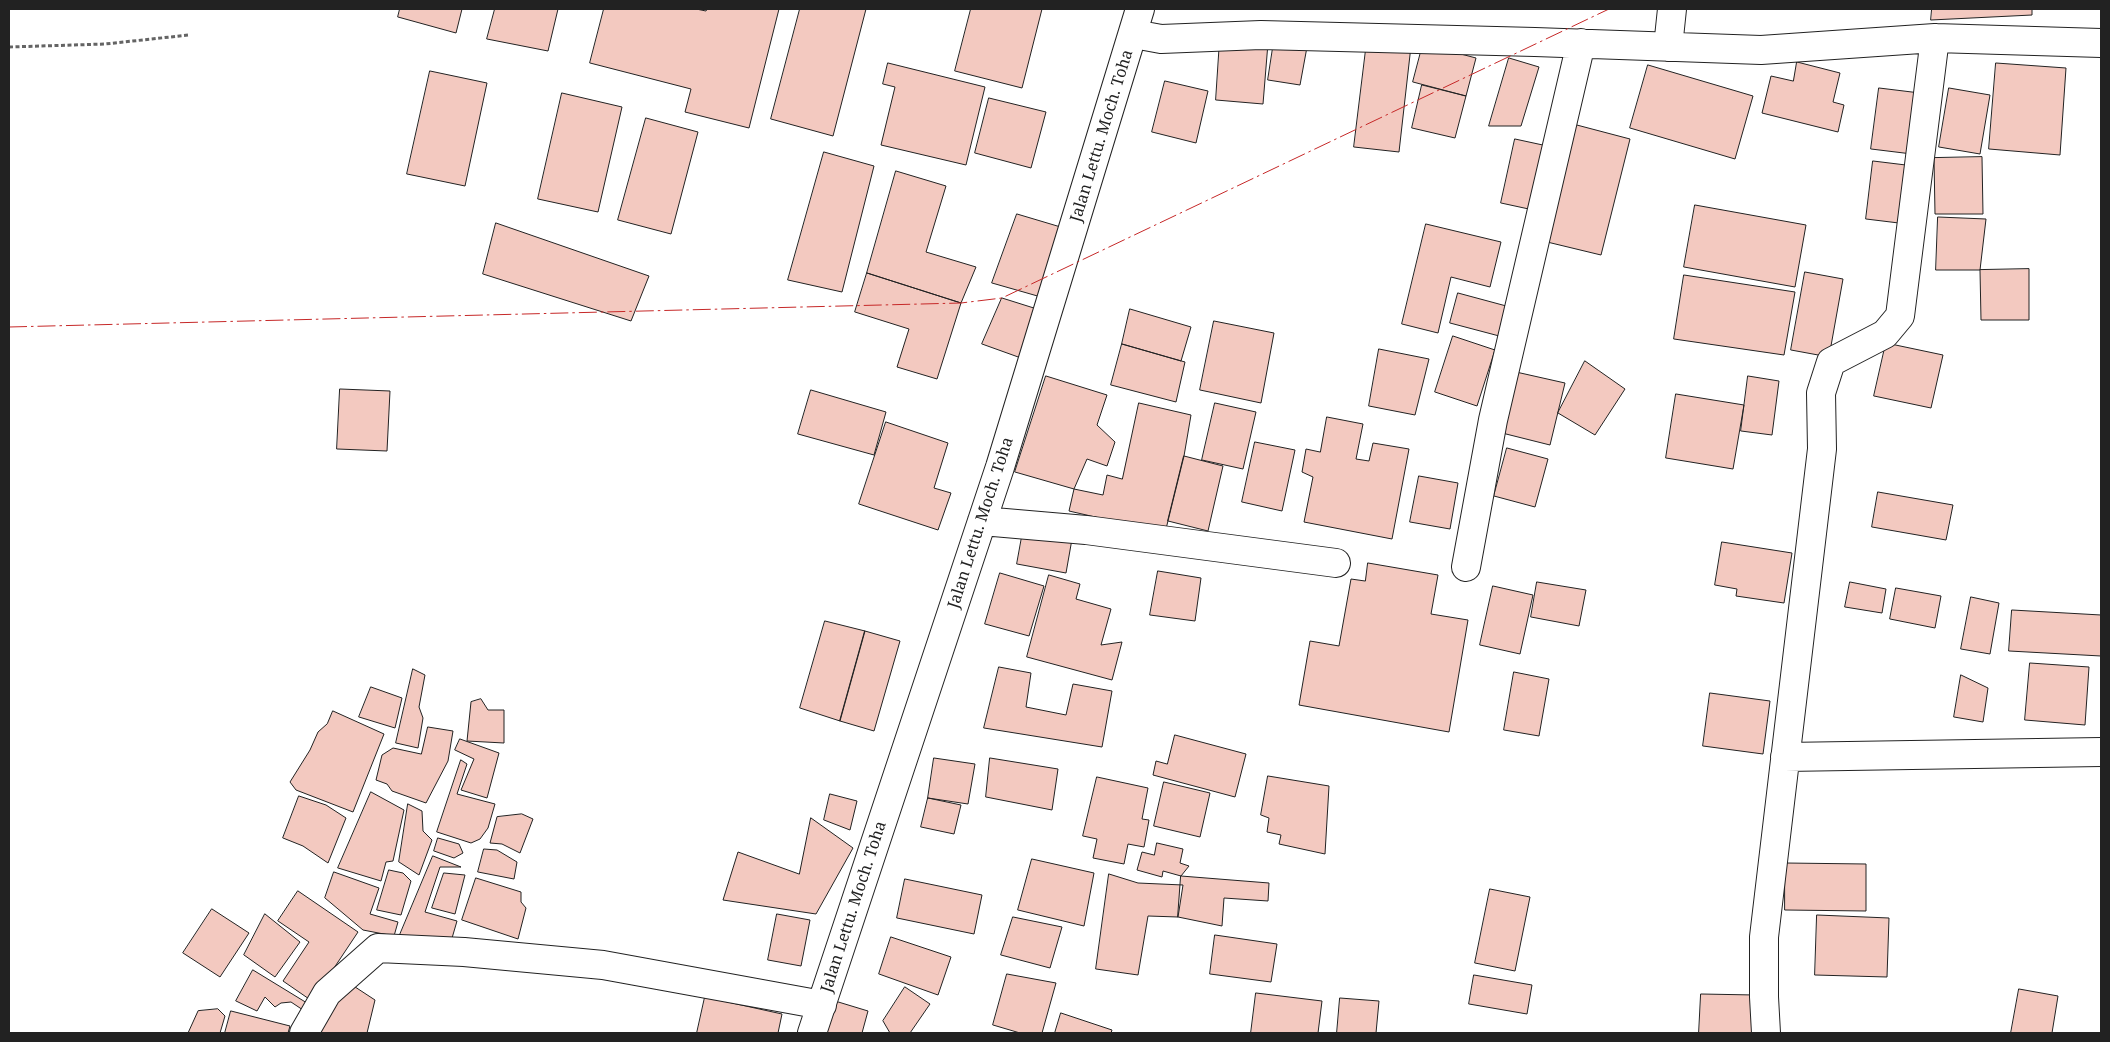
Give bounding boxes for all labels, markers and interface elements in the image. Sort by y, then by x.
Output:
street label: Jalan Lettu. Moch. Toha [1067,48,1137,224]
street label: Jalan Lettu. Moch. Toha [944,435,1018,611]
street label: Jalan Lettu. Moch. Toha [817,819,891,995]

